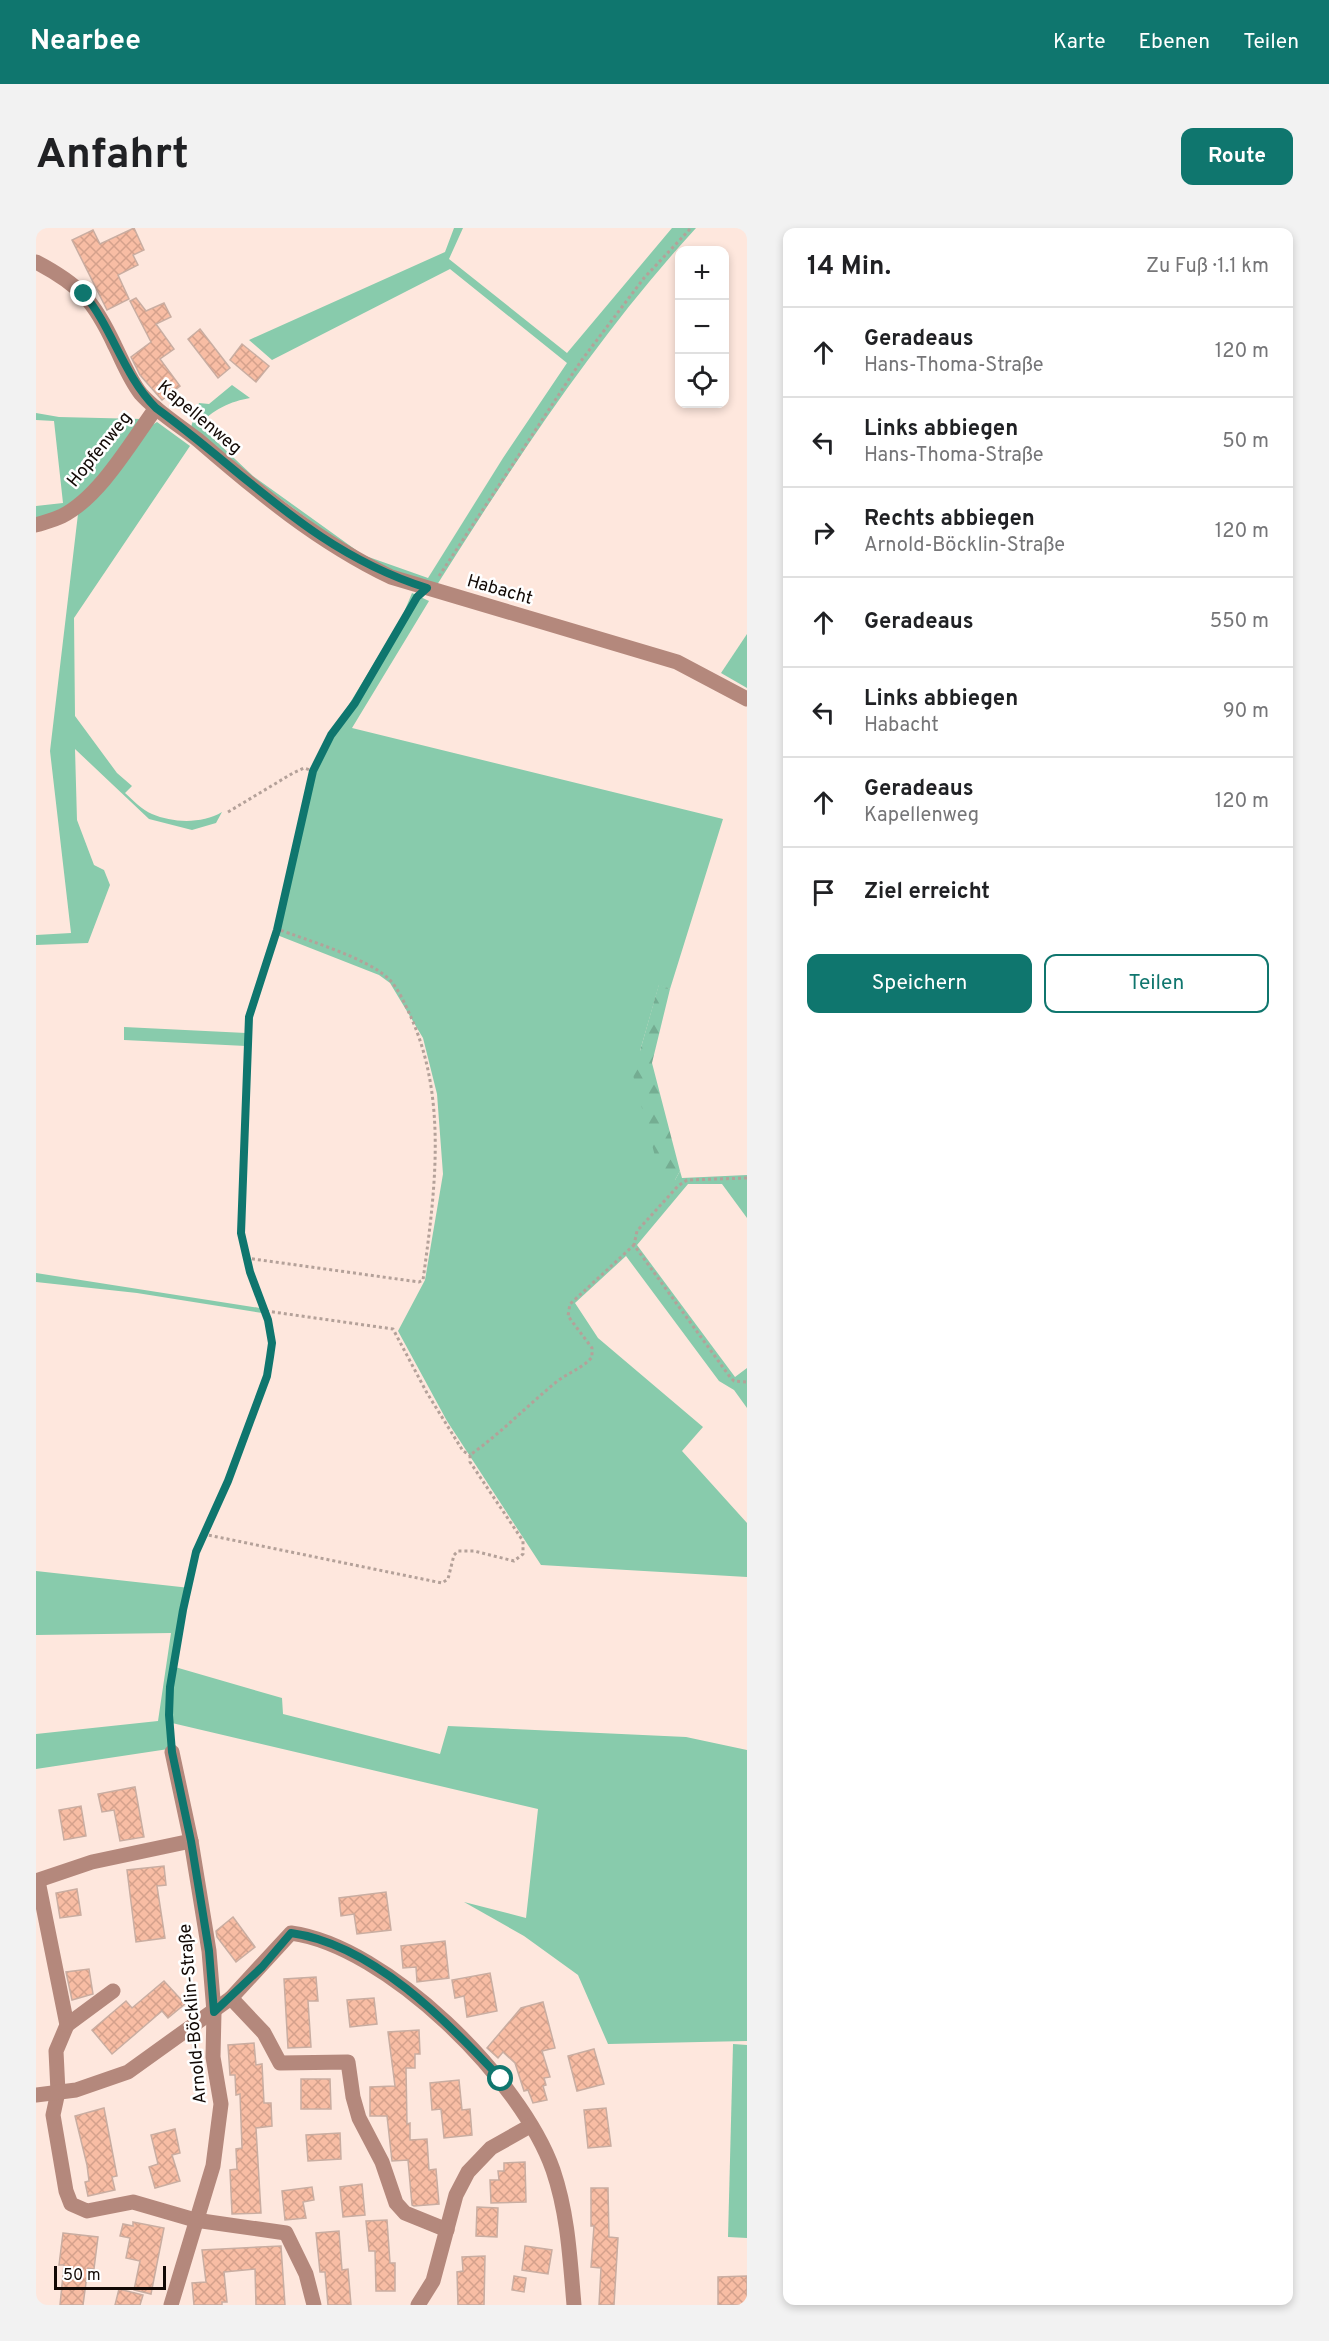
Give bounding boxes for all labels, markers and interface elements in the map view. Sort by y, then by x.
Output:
text: Nearbee [30,24,141,60]
text: Karte [1053,29,1105,56]
text: Ebenen [1138,29,1210,56]
text: Teilen [1243,29,1299,56]
button: Route [1181,128,1293,185]
text: Anfahrt [36,130,189,183]
map controls [675,246,729,408]
button: + [675,246,729,300]
text: 14 Min. [807,251,891,284]
text: Zu Fuß · 1.1 km [1146,254,1269,280]
route end [70,280,96,306]
button: − [675,300,729,354]
text: Geradeaus [864,326,974,353]
icon: ahead [807,336,840,369]
text: 120 m [1215,339,1269,365]
text: Hans-Thoma-Straße [864,353,1044,379]
button: locate [675,354,729,408]
street label: Kapellenweg [152,376,246,460]
street label: Hopfenweg [63,407,138,492]
text: Links abbiegen [864,416,1018,443]
icon: left [807,426,840,459]
text: 50 m [1222,429,1269,455]
text: Hans-Thoma-Straße [864,443,1044,469]
text: Rechts abbiegen [864,506,1035,533]
icon: right [807,516,840,549]
text: 120 m [1215,519,1269,545]
text: Arnold-Böcklin-Straße [864,533,1065,559]
street label: Habacht [464,570,535,611]
icon: ahead [807,606,840,639]
text: Geradeaus [864,609,974,636]
text: 550 m [1210,609,1269,635]
text: Links abbiegen [864,686,1018,713]
icon: left [807,696,840,729]
text: 90 m [1223,699,1269,725]
text: Habacht [864,713,939,739]
text: Geradeaus [864,776,974,803]
icon: ahead [807,786,840,819]
text: 120 m [1215,789,1269,815]
text: Kapellenweg [864,803,979,829]
icon: arrive [807,876,840,909]
text: Ziel erreicht [864,879,990,906]
button: Speichern [807,954,1032,1013]
button: Teilen [1044,954,1269,1013]
street label: Arnold-Böcklin-Straße [174,1923,213,2105]
route start [487,2065,513,2091]
scale bar [54,2263,166,2290]
text: 50 m [63,2266,101,2286]

